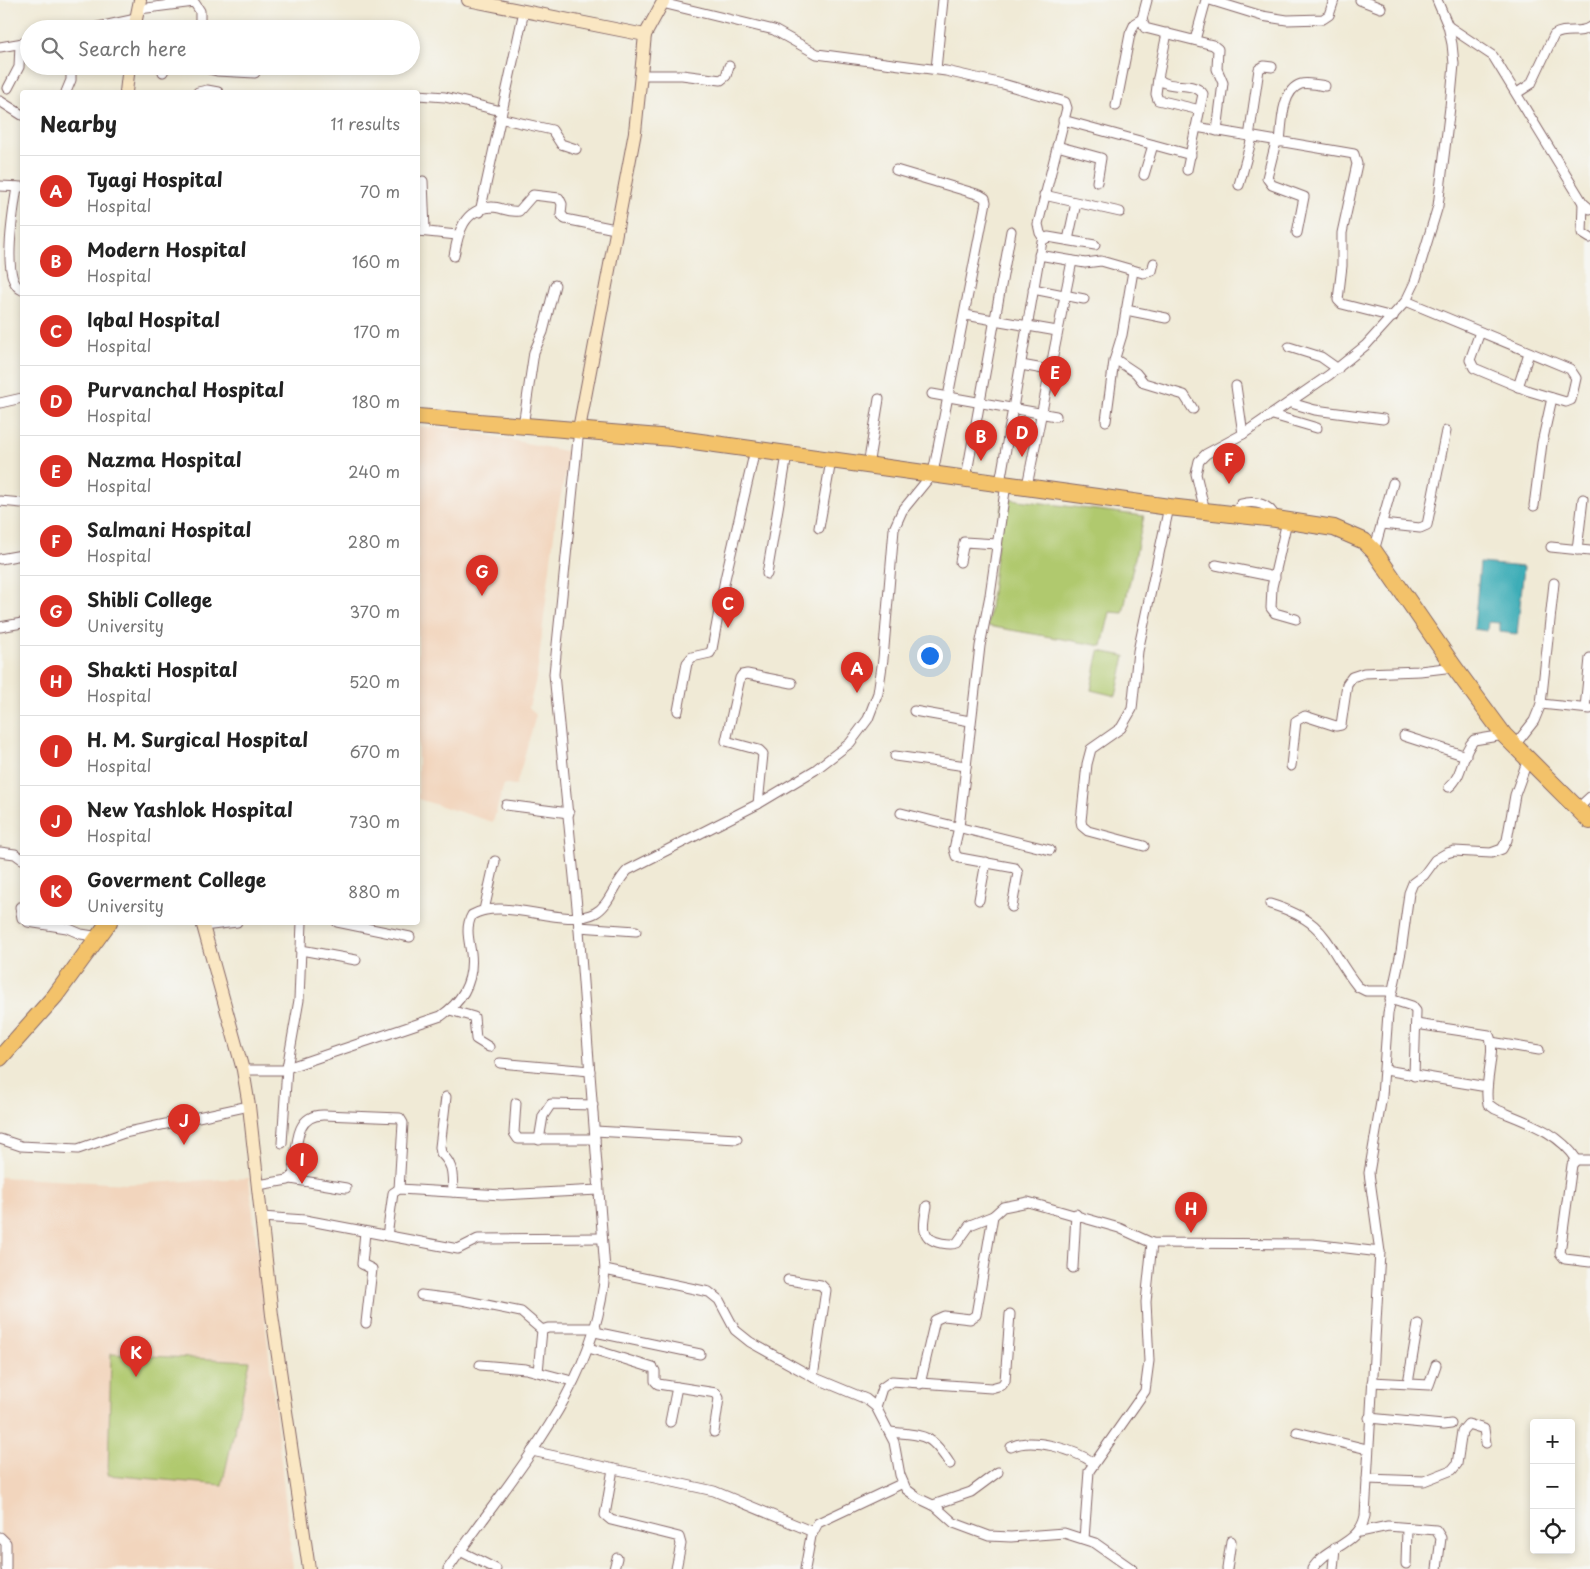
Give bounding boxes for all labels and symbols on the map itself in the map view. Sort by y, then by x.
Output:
pin: E [1039,356,1071,397]
pin: D [1006,416,1038,457]
pin: B [965,420,997,461]
pin: F [1213,443,1245,484]
pin: G [466,555,498,596]
pin: C [712,587,744,628]
your location [917,643,943,669]
pin: A [841,652,873,693]
pin: J [168,1104,200,1145]
pin: I [286,1143,318,1184]
pin: H [1175,1192,1207,1233]
pin: K [120,1336,152,1377]

